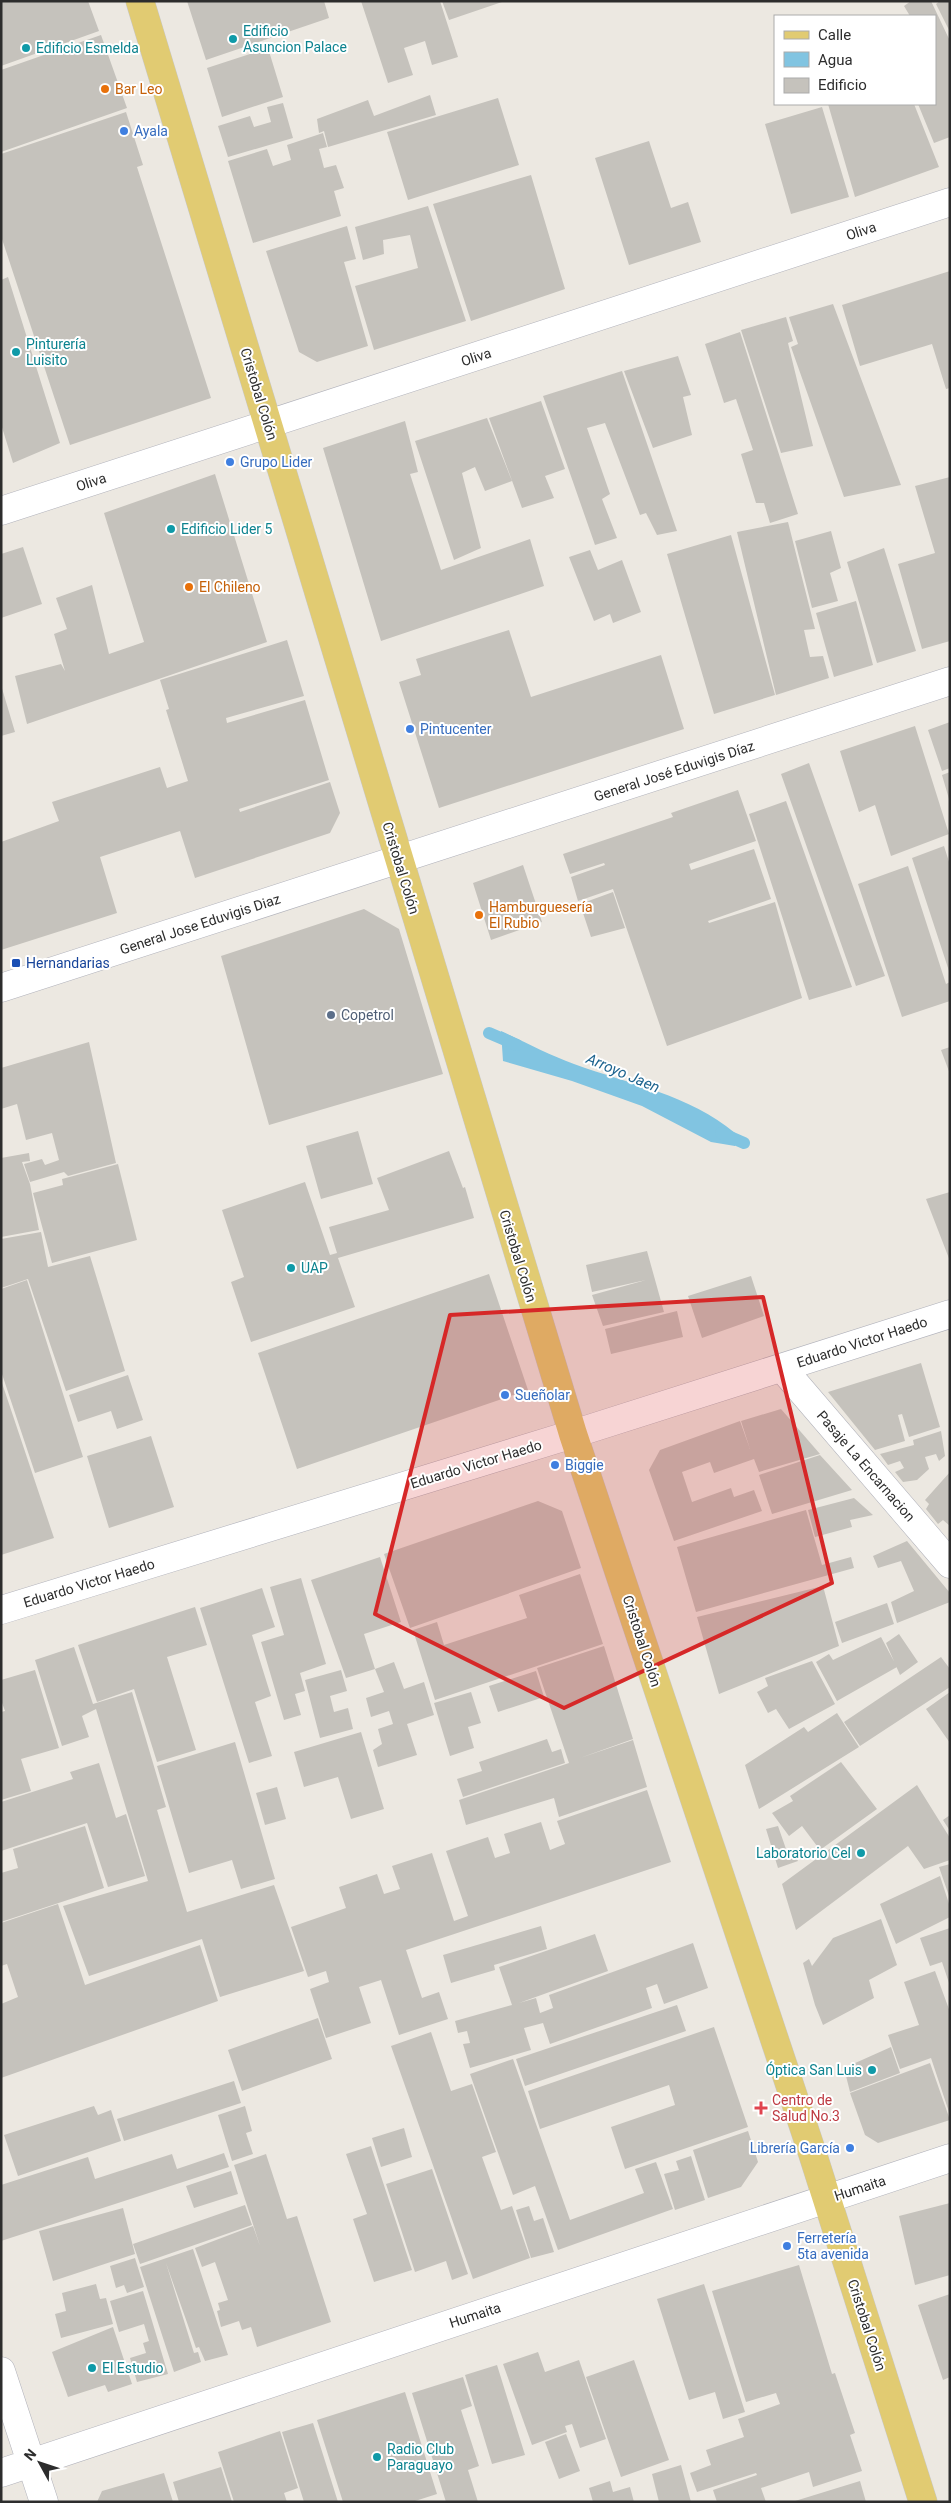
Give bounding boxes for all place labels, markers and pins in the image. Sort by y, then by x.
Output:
place label: Edificio Asuncion Palace [243,23,347,55]
marker: Edificio Asuncion Palace [227,33,239,45]
place label: Edificio Esmelda [36,40,139,56]
marker: Edificio Esmelda [20,42,32,54]
place label: Bar Leo [115,81,163,97]
marker: Bar Leo [99,83,111,95]
place label: Ayala [134,123,168,139]
marker: Ayala [118,125,130,137]
place label: Pinturería Luisito [26,336,86,368]
marker: Pinturería Luisito [10,346,22,358]
place label: Grupo Lider [240,454,313,470]
marker: Grupo Lider [224,456,236,468]
place label: Edificio Lider 5 [181,521,273,537]
marker: Edificio Lider 5 [165,523,177,535]
place label: El Chileno [199,579,261,595]
marker: El Chileno [183,581,195,593]
place label: Pintucenter [420,721,492,737]
marker: Pintucenter [404,723,416,735]
place label: Hamburguesería El Rubio [489,899,593,931]
marker: Hamburguesería El Rubio [473,909,485,921]
place label: Hernandarias [26,955,110,971]
marker: Hernandarias [10,957,22,969]
place label: Copetrol [341,1007,394,1023]
marker: Copetrol [325,1009,337,1021]
place label: UAP [301,1260,328,1276]
marker: UAP [285,1262,297,1274]
place label: Sueñolar [515,1387,570,1403]
marker: Sueñolar [499,1389,511,1401]
place label: Biggie [565,1457,604,1473]
marker: Biggie [549,1459,561,1471]
place label: Laboratorio Cel [756,1845,851,1861]
marker: Laboratorio Cel [855,1847,867,1859]
place label: Óptica San Luis [765,2061,862,2078]
marker: Óptica San Luis [866,2064,878,2076]
place label: Centro de Salud No.3 [772,2092,840,2124]
marker: Centro de Salud No.3 [754,2101,768,2115]
place label: Librería García [750,2140,840,2156]
marker: Librería García [844,2142,856,2154]
place label: Ferretería 5ta avenida [797,2230,869,2262]
marker: Ferretería 5ta avenida [781,2240,793,2252]
place label: El Estudio [102,2360,164,2376]
marker: El Estudio [86,2362,98,2374]
place label: Radio Club Paraguayo [387,2441,454,2473]
marker: Radio Club Paraguayo [371,2451,383,2463]

